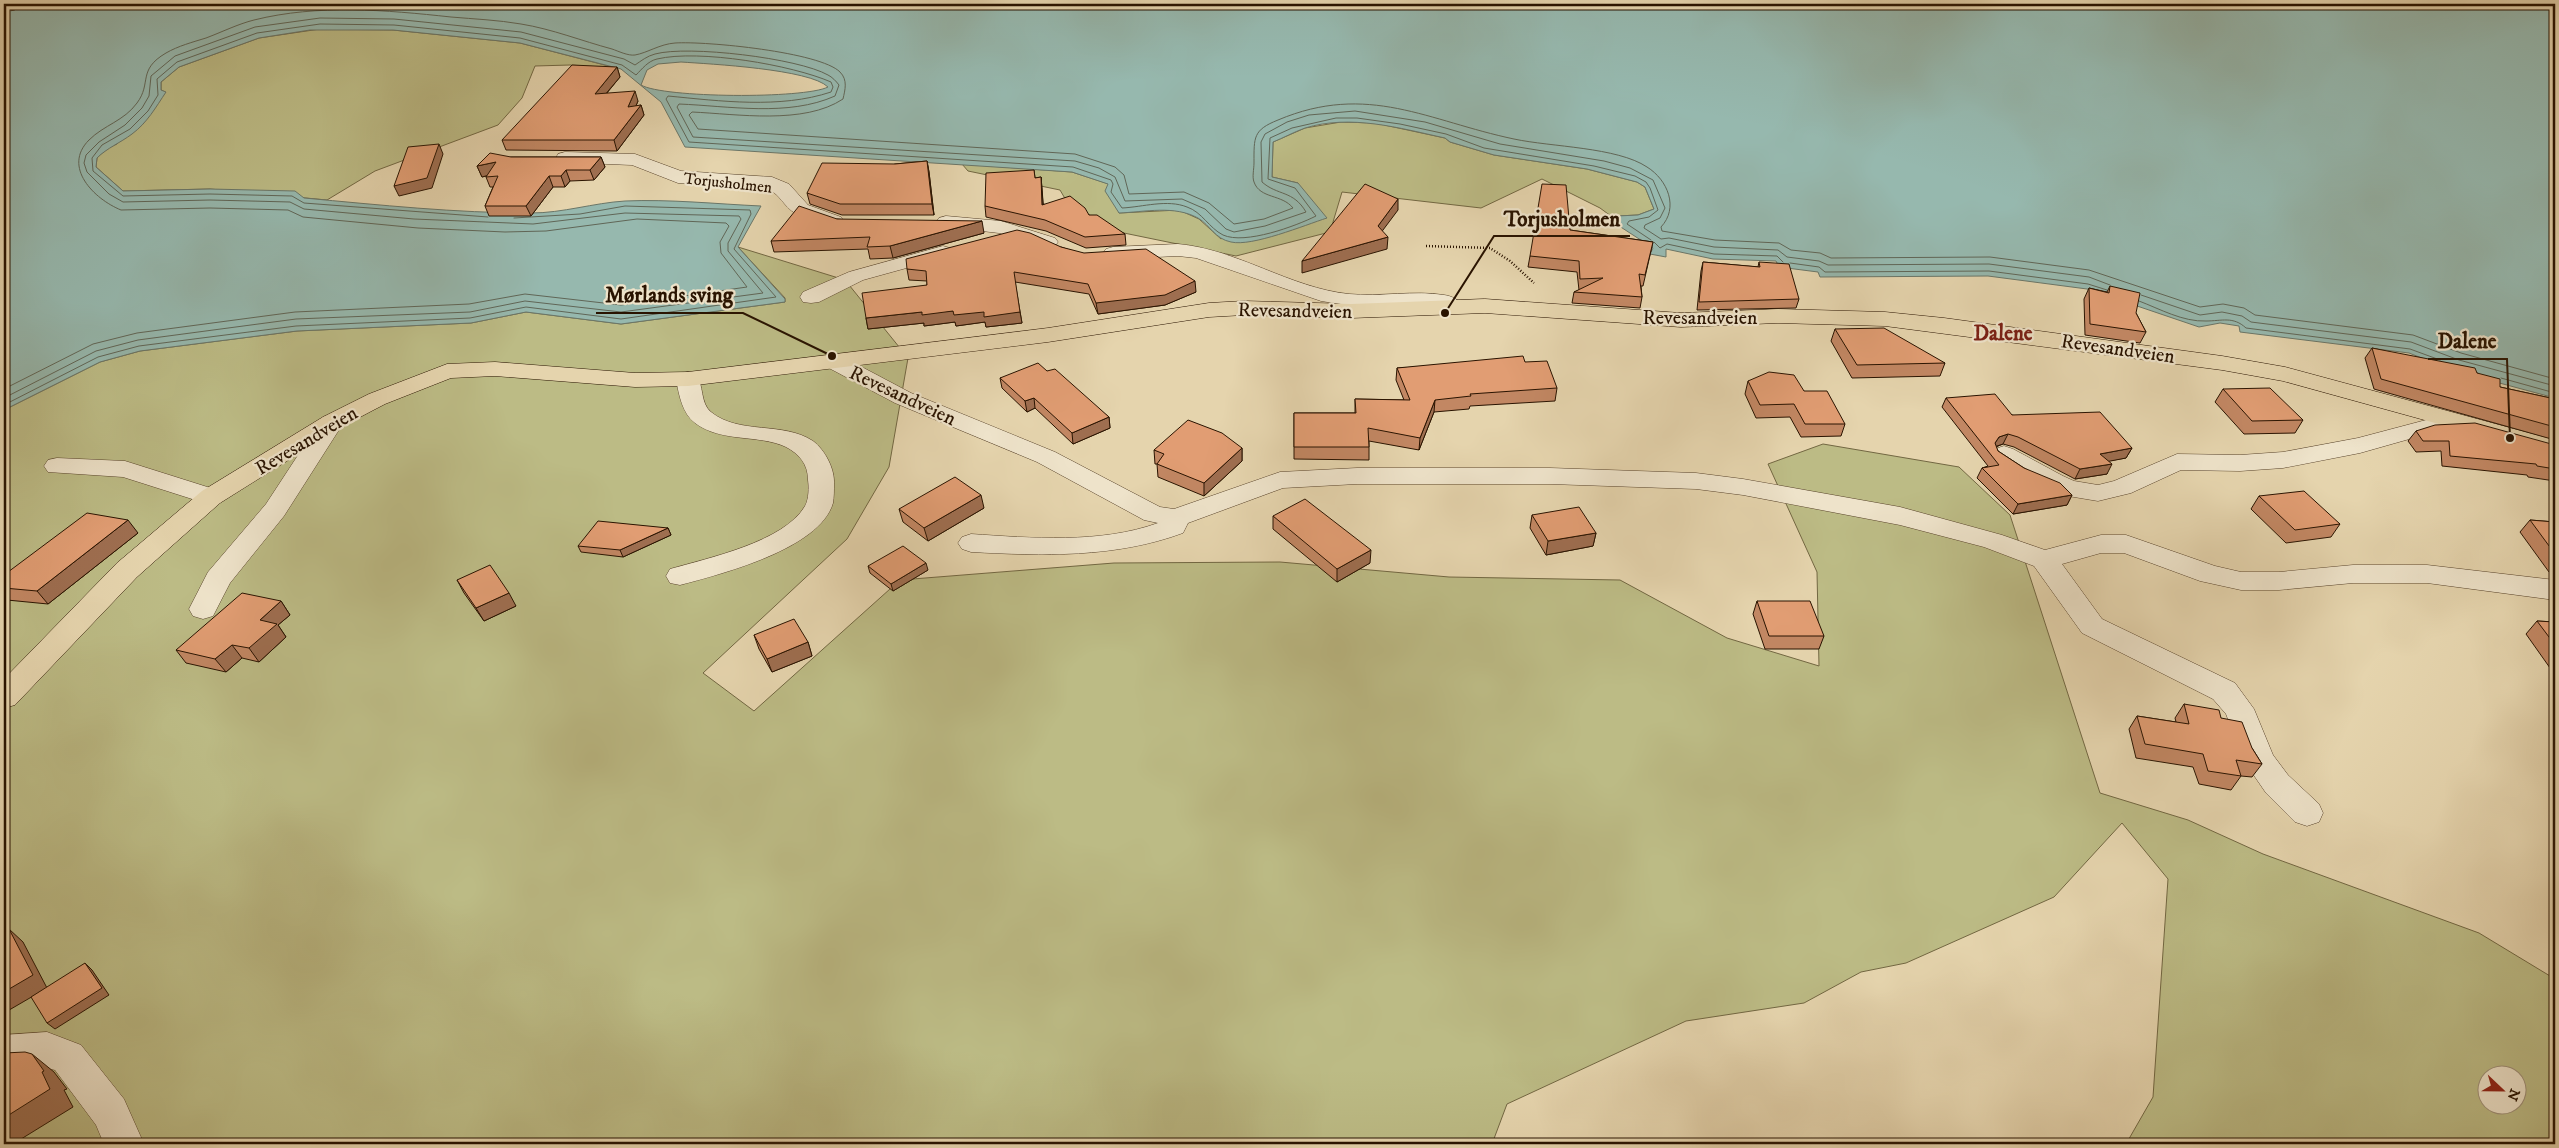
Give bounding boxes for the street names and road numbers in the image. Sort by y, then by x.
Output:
street label: Torjusholmen [683,168,774,198]
street label: Revesandveien [1237,298,1353,325]
street label: Revesandveien [1643,306,1758,331]
street label: Revesandveien [2059,329,2177,370]
street label: Revesandveien [845,361,960,432]
street label: Revesandveien [251,401,363,482]

